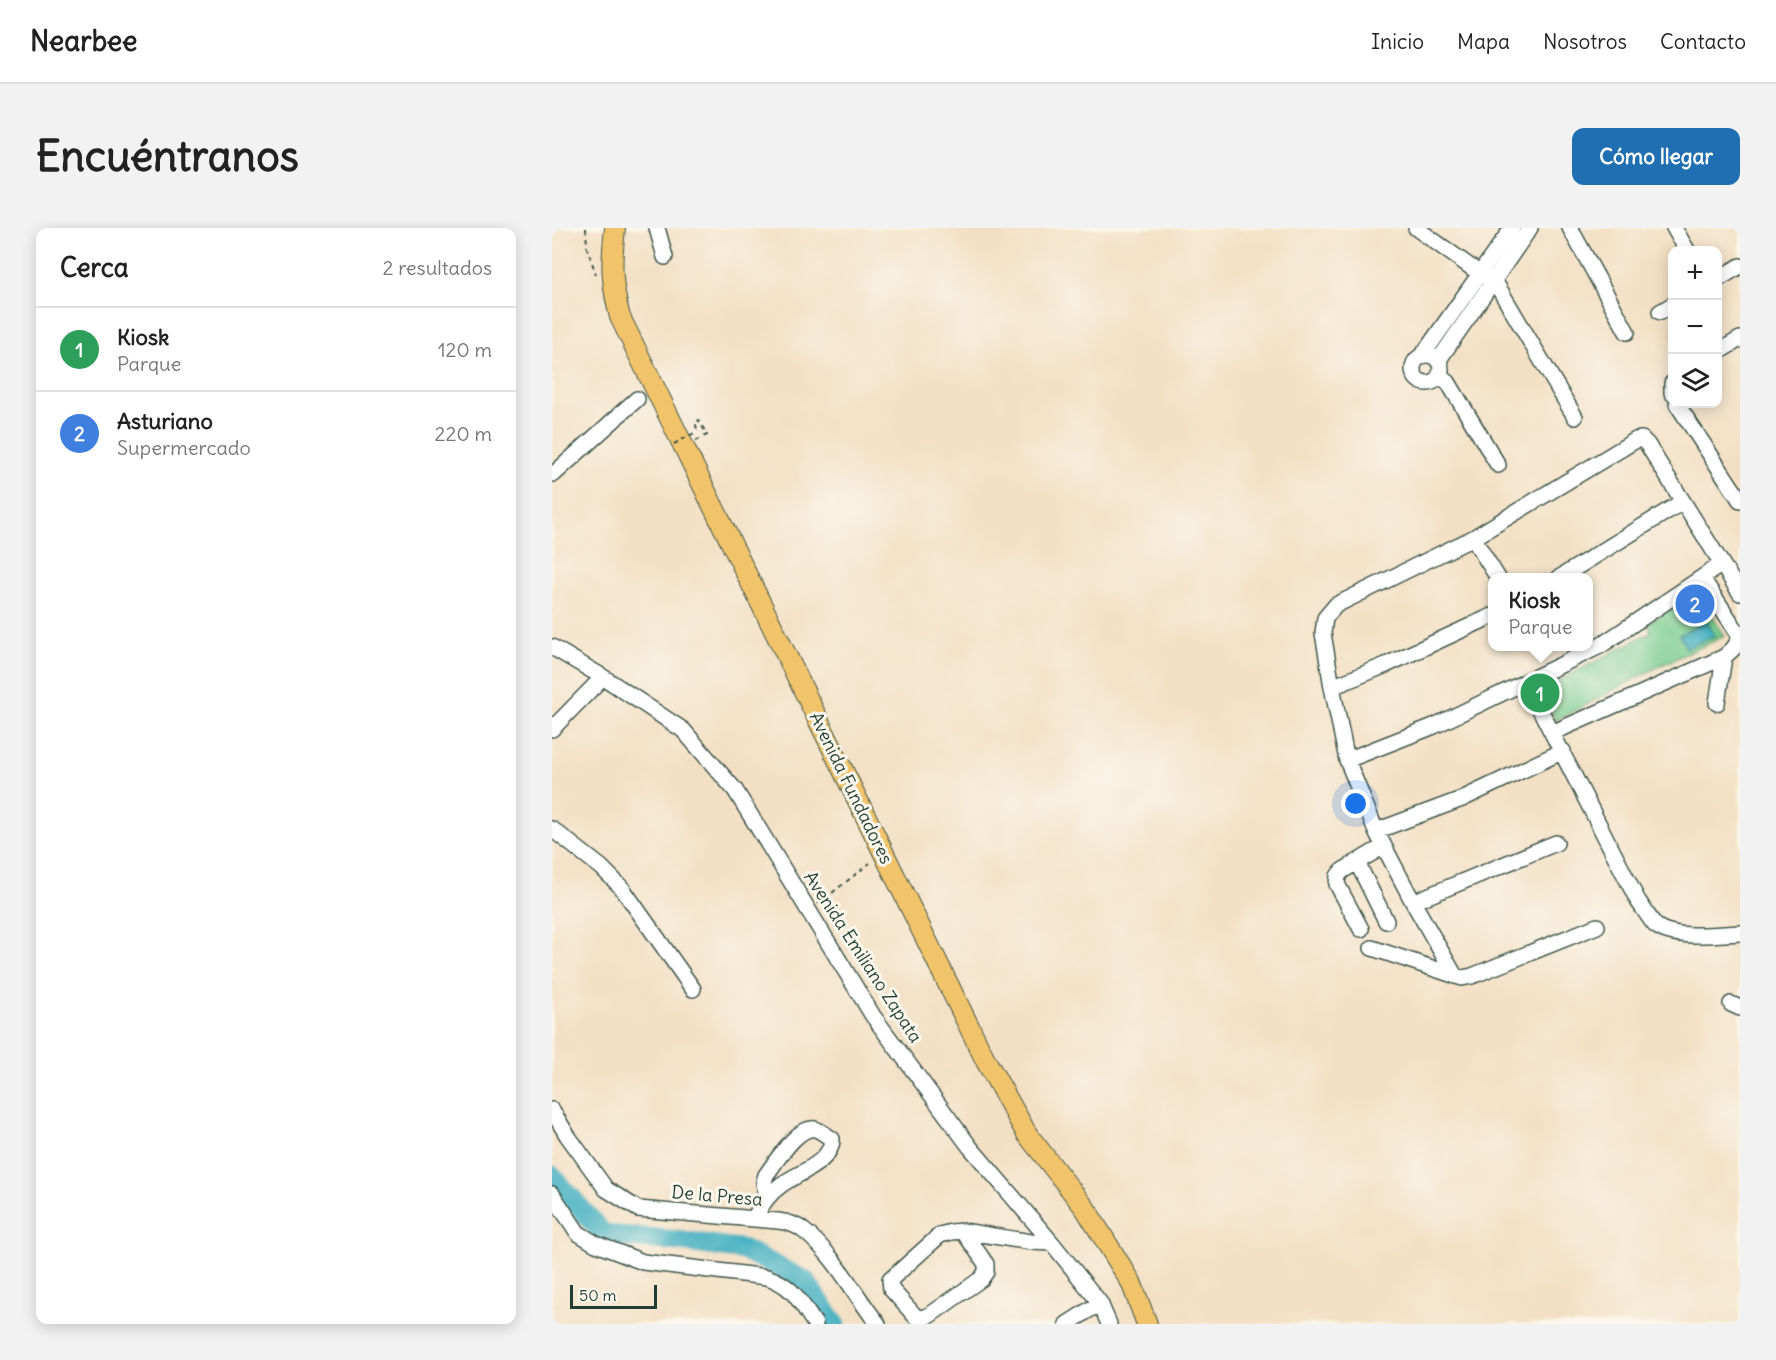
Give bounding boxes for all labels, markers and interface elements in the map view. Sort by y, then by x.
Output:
text: Nearbee [30,23,137,59]
text: Inicio [1371,28,1424,55]
text: Mapa [1457,28,1510,55]
text: Nosotros [1543,28,1627,55]
text: Contacto [1660,28,1746,55]
button: Cómo llegar [1572,128,1740,185]
text: Encuéntranos [36,130,299,182]
map controls [1668,246,1722,408]
button: + [1668,246,1722,300]
text: Cerca [60,251,129,284]
text: 2 resultados [383,255,492,280]
button: − [1668,300,1722,354]
text: Kiosk [117,323,169,351]
text: 1 [76,337,83,362]
text: 120 m [438,337,492,362]
text: Parque [117,351,181,376]
button: layers [1668,354,1722,408]
text: Asturiano [117,407,213,435]
text: 2 [74,421,85,446]
text: 220 m [435,421,492,446]
text: Supermercado [117,435,251,460]
popup [1488,573,1593,651]
pin: 2 [1676,582,1714,626]
text: Kiosk [1508,586,1560,614]
text: Parque [1508,614,1573,639]
pin: 1 [1520,670,1560,716]
street label: Avenida Fundadores [805,708,898,867]
your location [1341,789,1370,818]
street label: Avenida Emiliano Zapata [799,867,928,1047]
street label: De la Presa [671,1180,763,1211]
scale bar [570,1282,657,1310]
text: 50 m [579,1285,617,1305]

